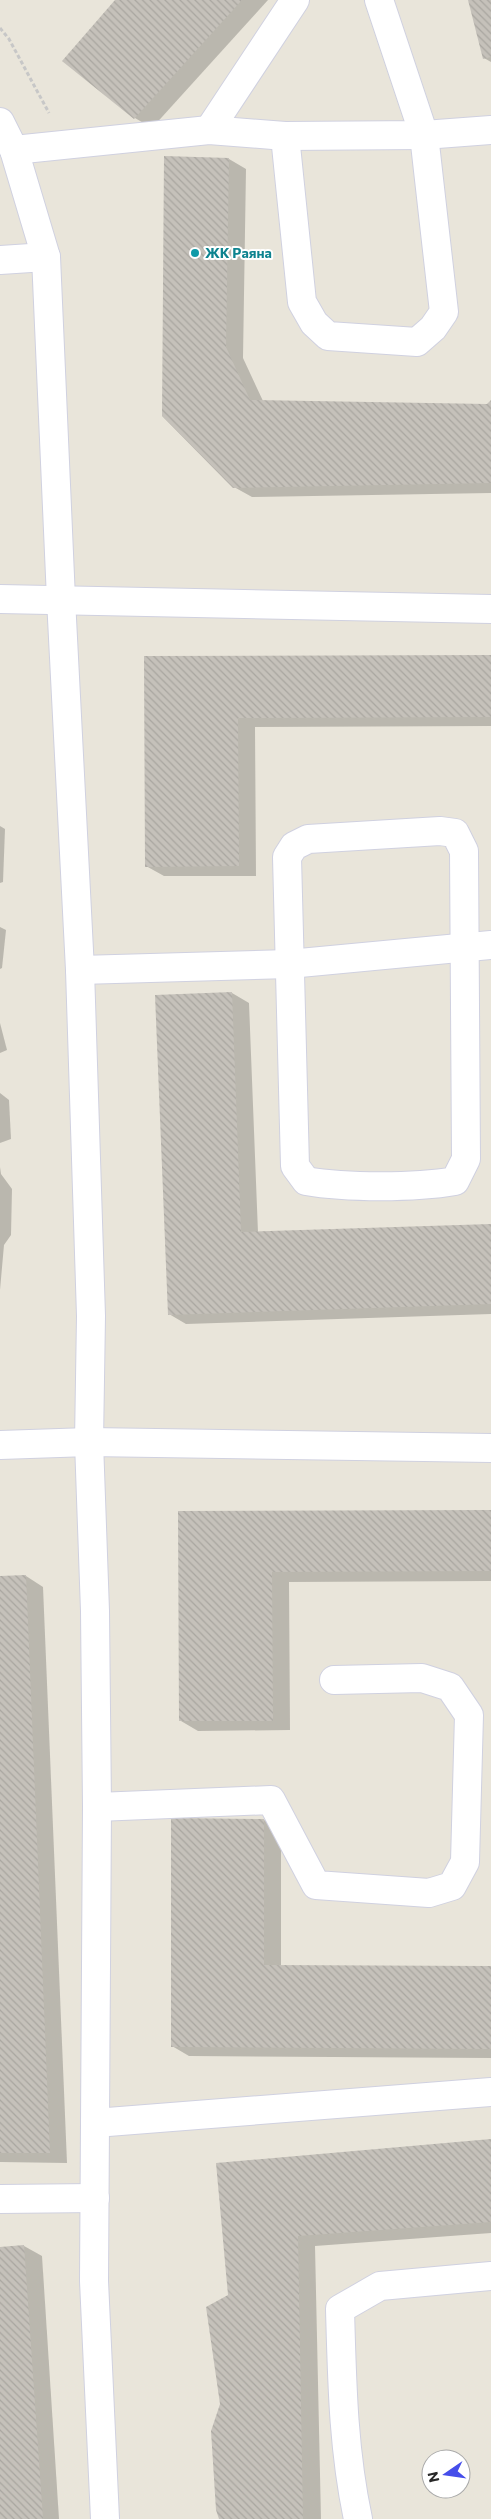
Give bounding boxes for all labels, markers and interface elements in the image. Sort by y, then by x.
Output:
place label: ЖК Раяна [205,244,272,261]
marker: ЖК Раяна [189,247,201,259]
north arrow [421,2449,471,2499]
text: N [423,2470,442,2484]

